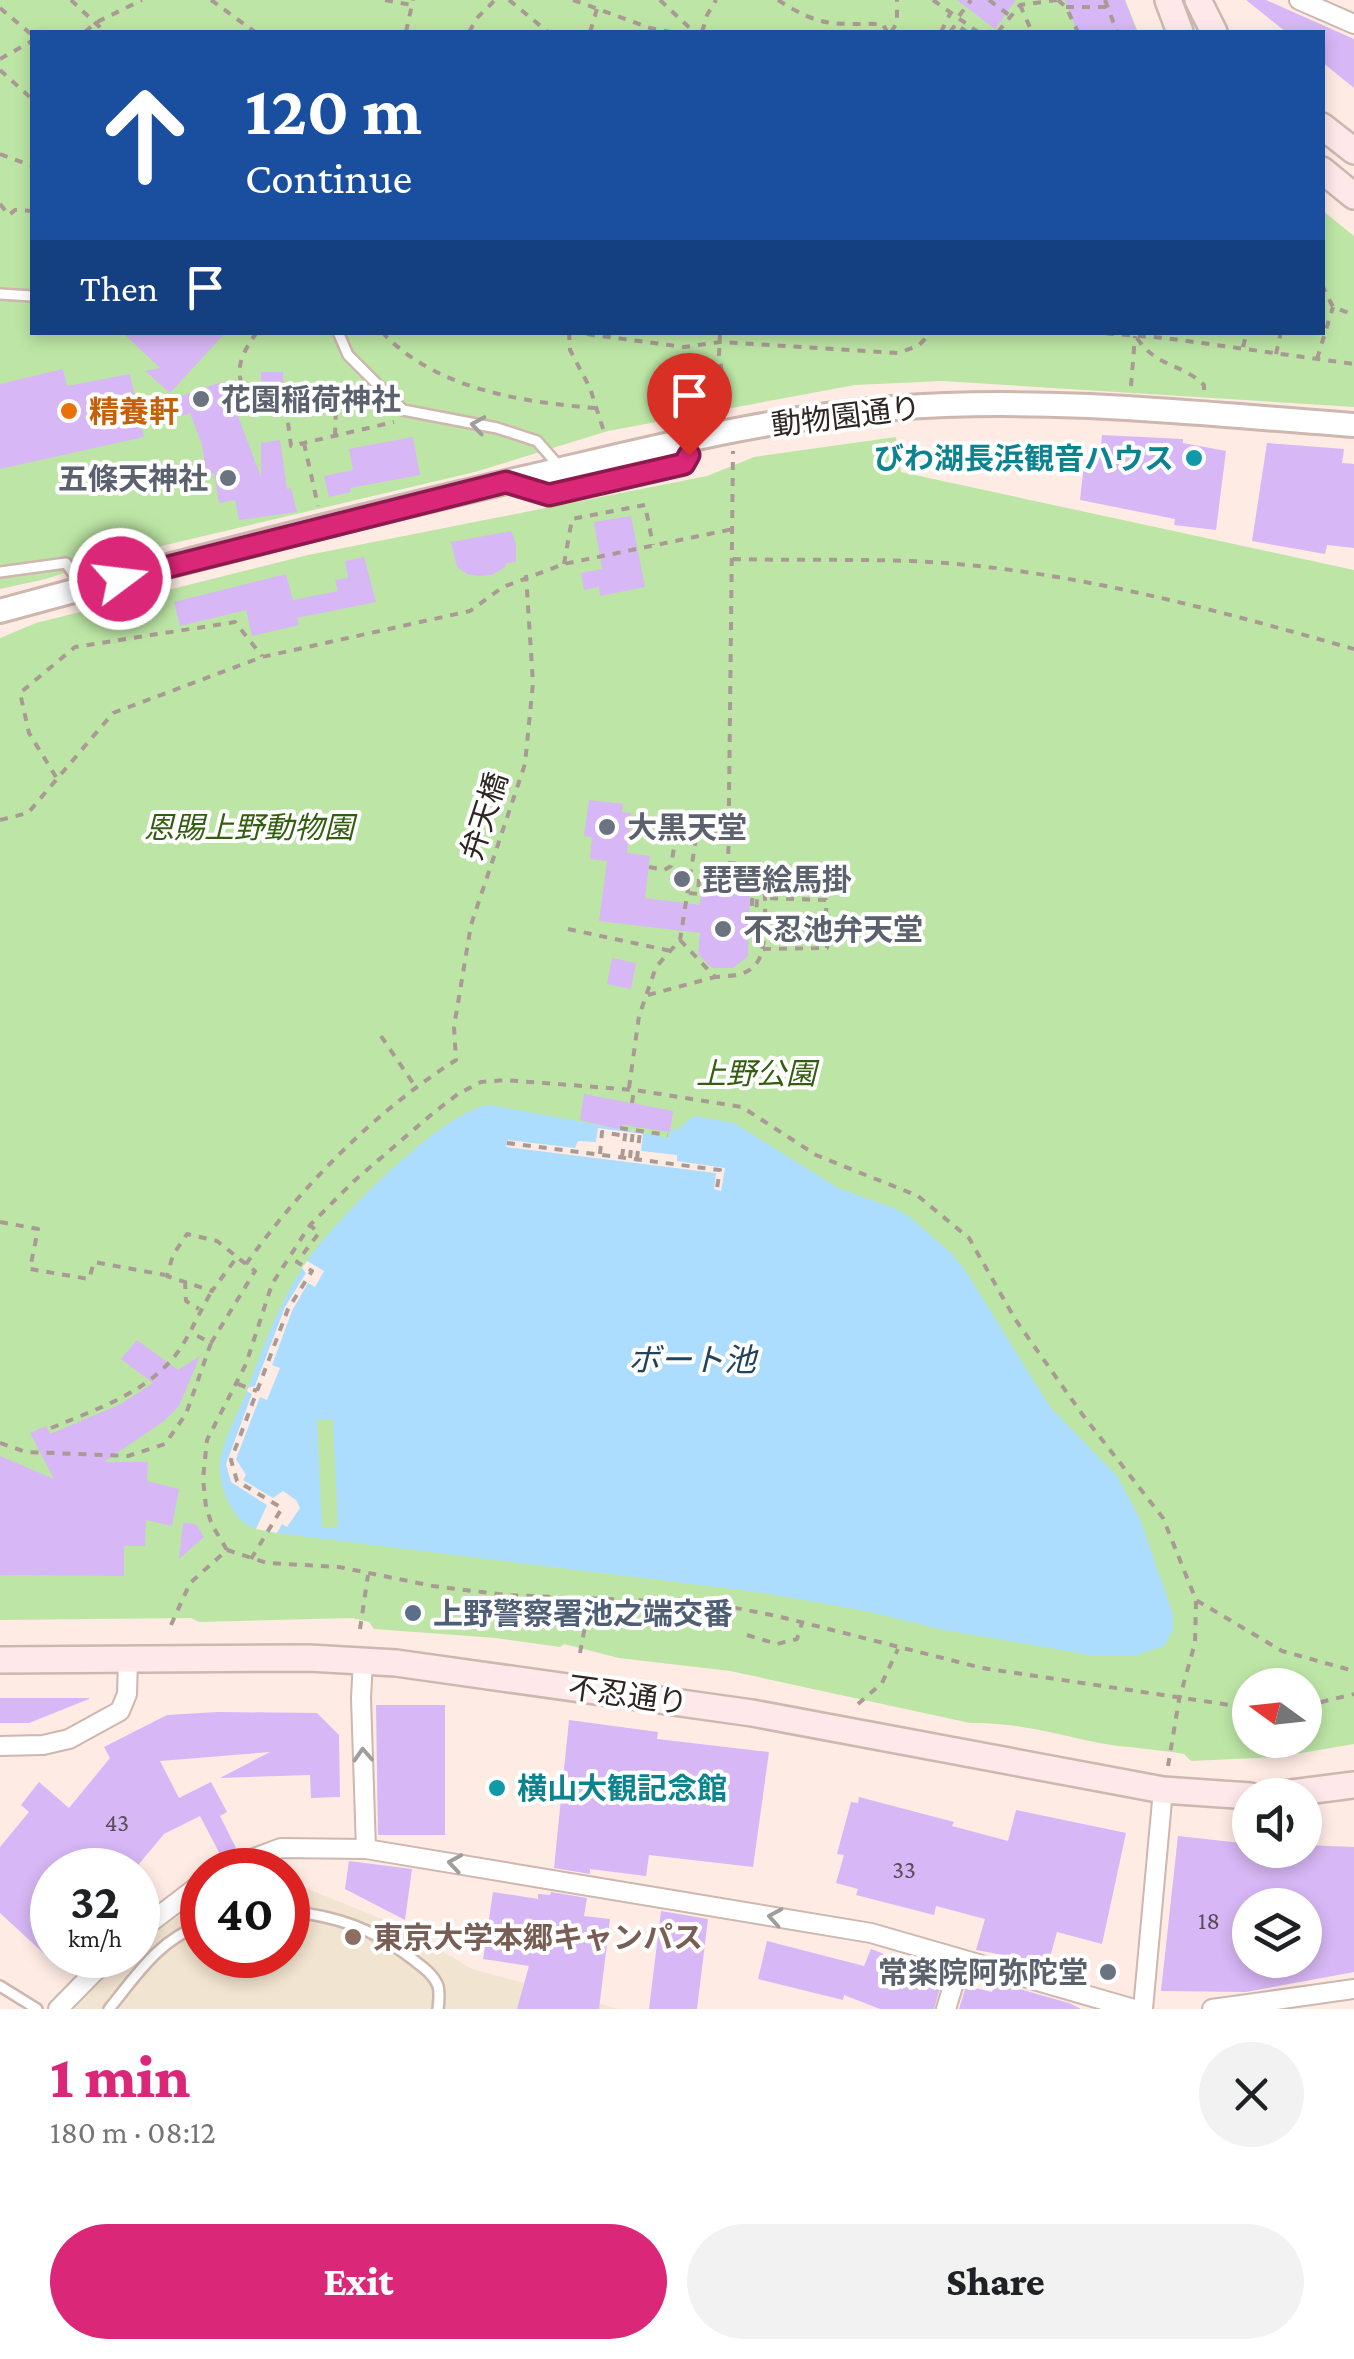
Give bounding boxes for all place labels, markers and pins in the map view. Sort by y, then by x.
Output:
pin [647,353,732,456]
place label: 花園稲荷神社 [221,383,401,416]
marker: 花園稲荷神社 [190,388,212,410]
place label: 精養軒 [89,395,179,428]
marker: 精養軒 [58,400,80,422]
place label: びわ湖長浜観音ハウス [874,442,1174,475]
marker: びわ湖長浜観音ハウス [1183,447,1205,469]
place label: 五條天神社 [58,462,208,495]
marker: 五條天神社 [217,467,239,489]
place label: 大黒天堂 [627,811,747,844]
marker: 大黒天堂 [596,816,618,838]
place label: 琵琶絵馬掛 [702,863,852,896]
marker: 琵琶絵馬掛 [671,868,693,890]
place label: 不忍池弁天堂 [743,913,923,946]
marker: 不忍池弁天堂 [712,918,734,940]
place label: 上野警察署池之端交番 [433,1597,733,1630]
marker: 上野警察署池之端交番 [402,1602,424,1624]
place label: 横山大観記念館 [517,1772,727,1805]
marker: 横山大観記念館 [486,1777,508,1799]
place label: 東京大学本郷キャンパス [373,1921,703,1954]
marker: 東京大学本郷キャンパス [342,1926,364,1948]
place label: 常楽院阿弥陀堂 [878,1956,1088,1989]
marker: 常楽院阿弥陀堂 [1097,1961,1119,1983]

